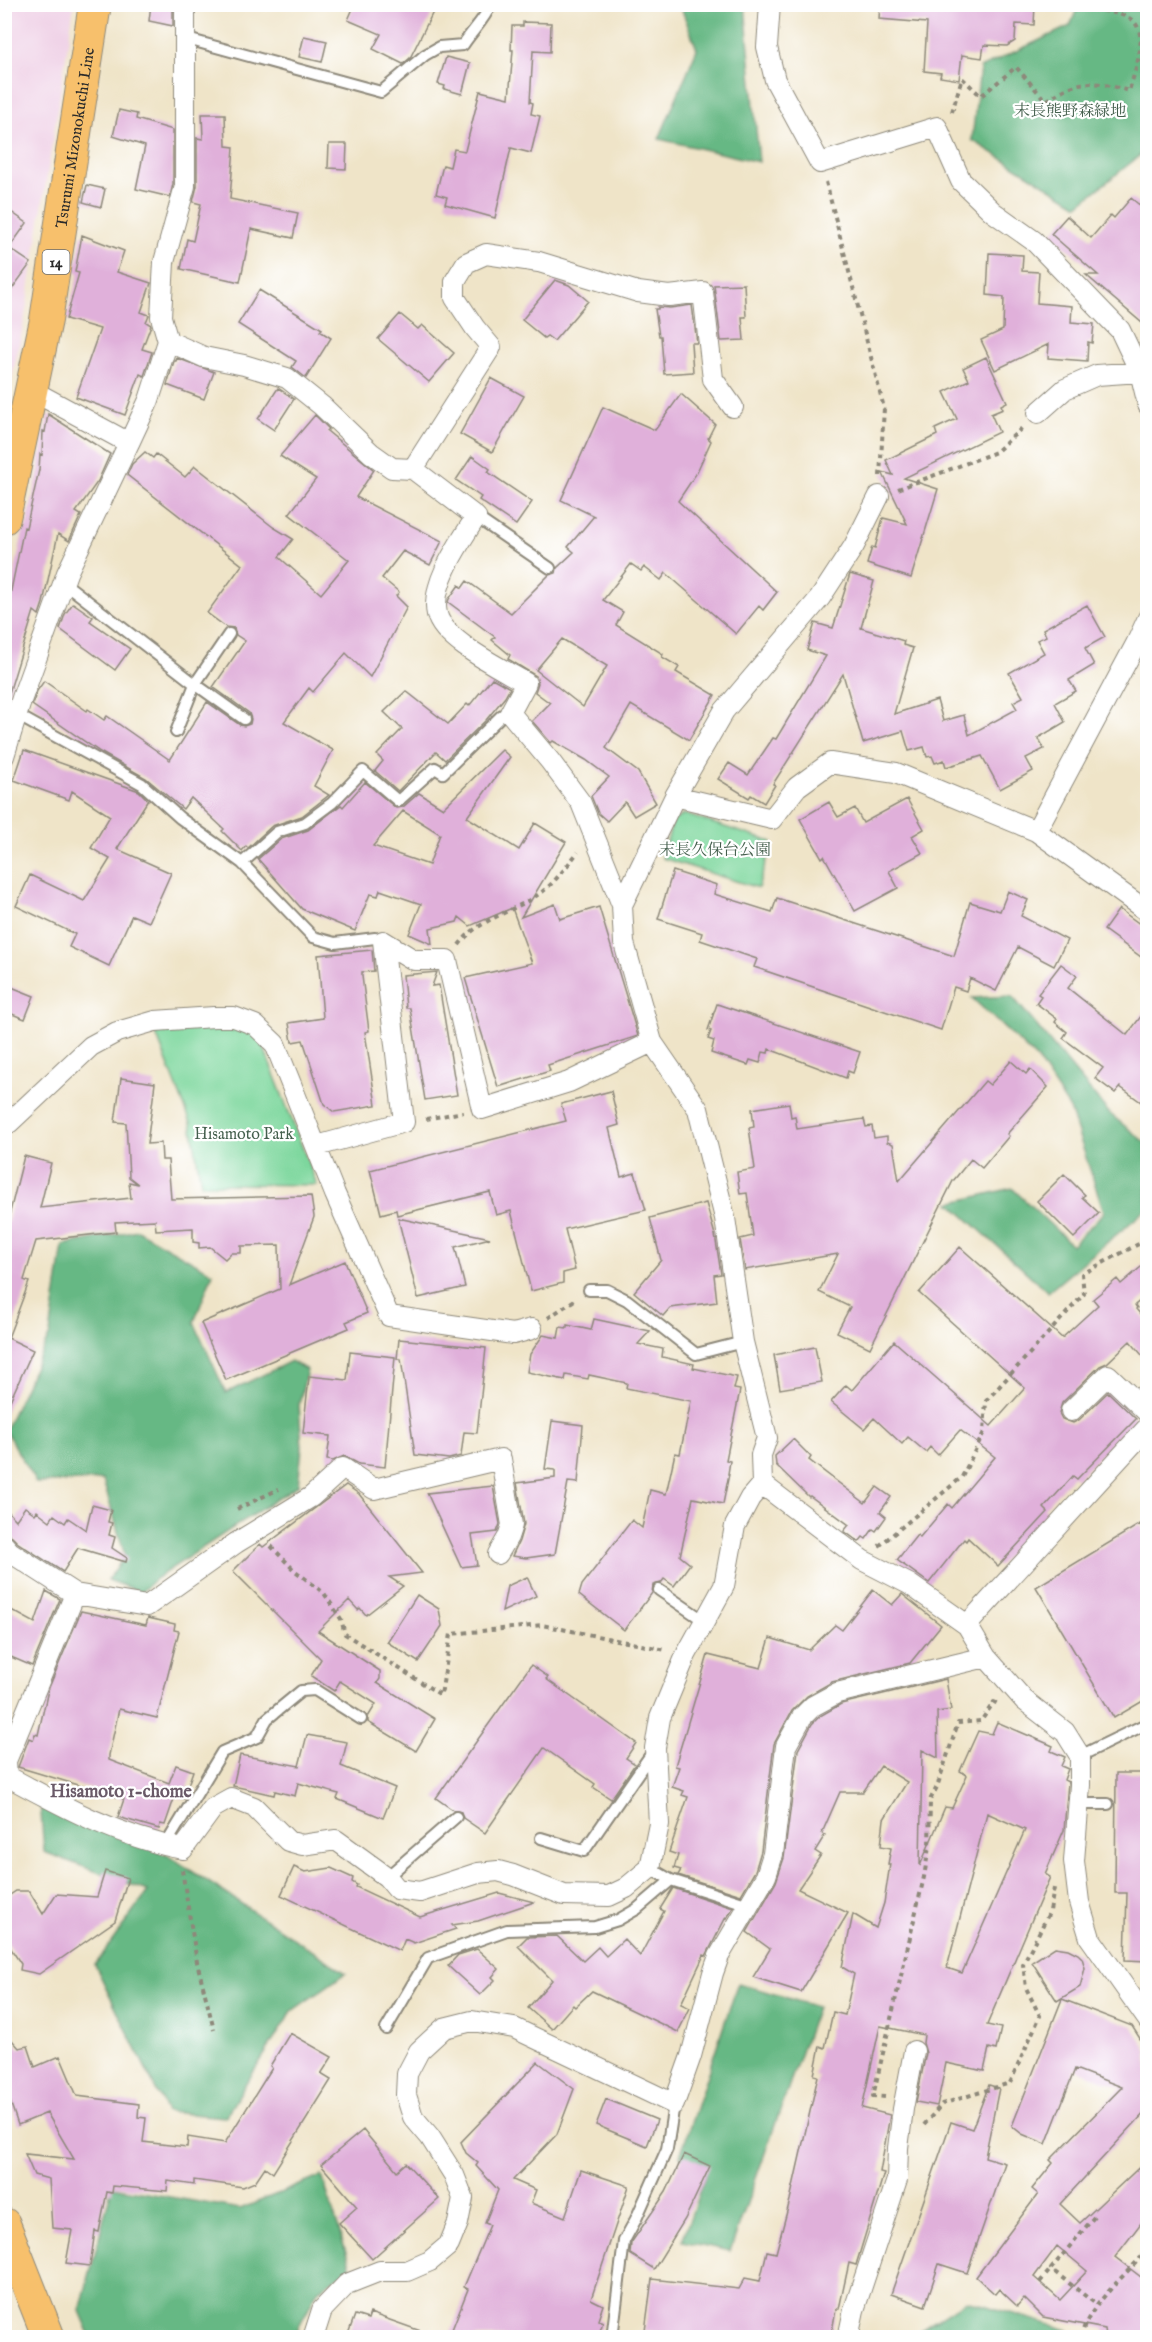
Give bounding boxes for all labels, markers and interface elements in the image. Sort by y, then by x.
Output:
street label: Tsurumi Mizonokuchi Line [52,46,100,230]
park label: 末長熊野森緑地 [1014,102,1126,122]
road number: 14 [42,250,70,274]
park label: 末長久保台公園 [659,841,771,861]
park label: Hisamoto Park [194,1125,294,1145]
district label: Hisamoto 1-chome [50,1781,193,1804]

